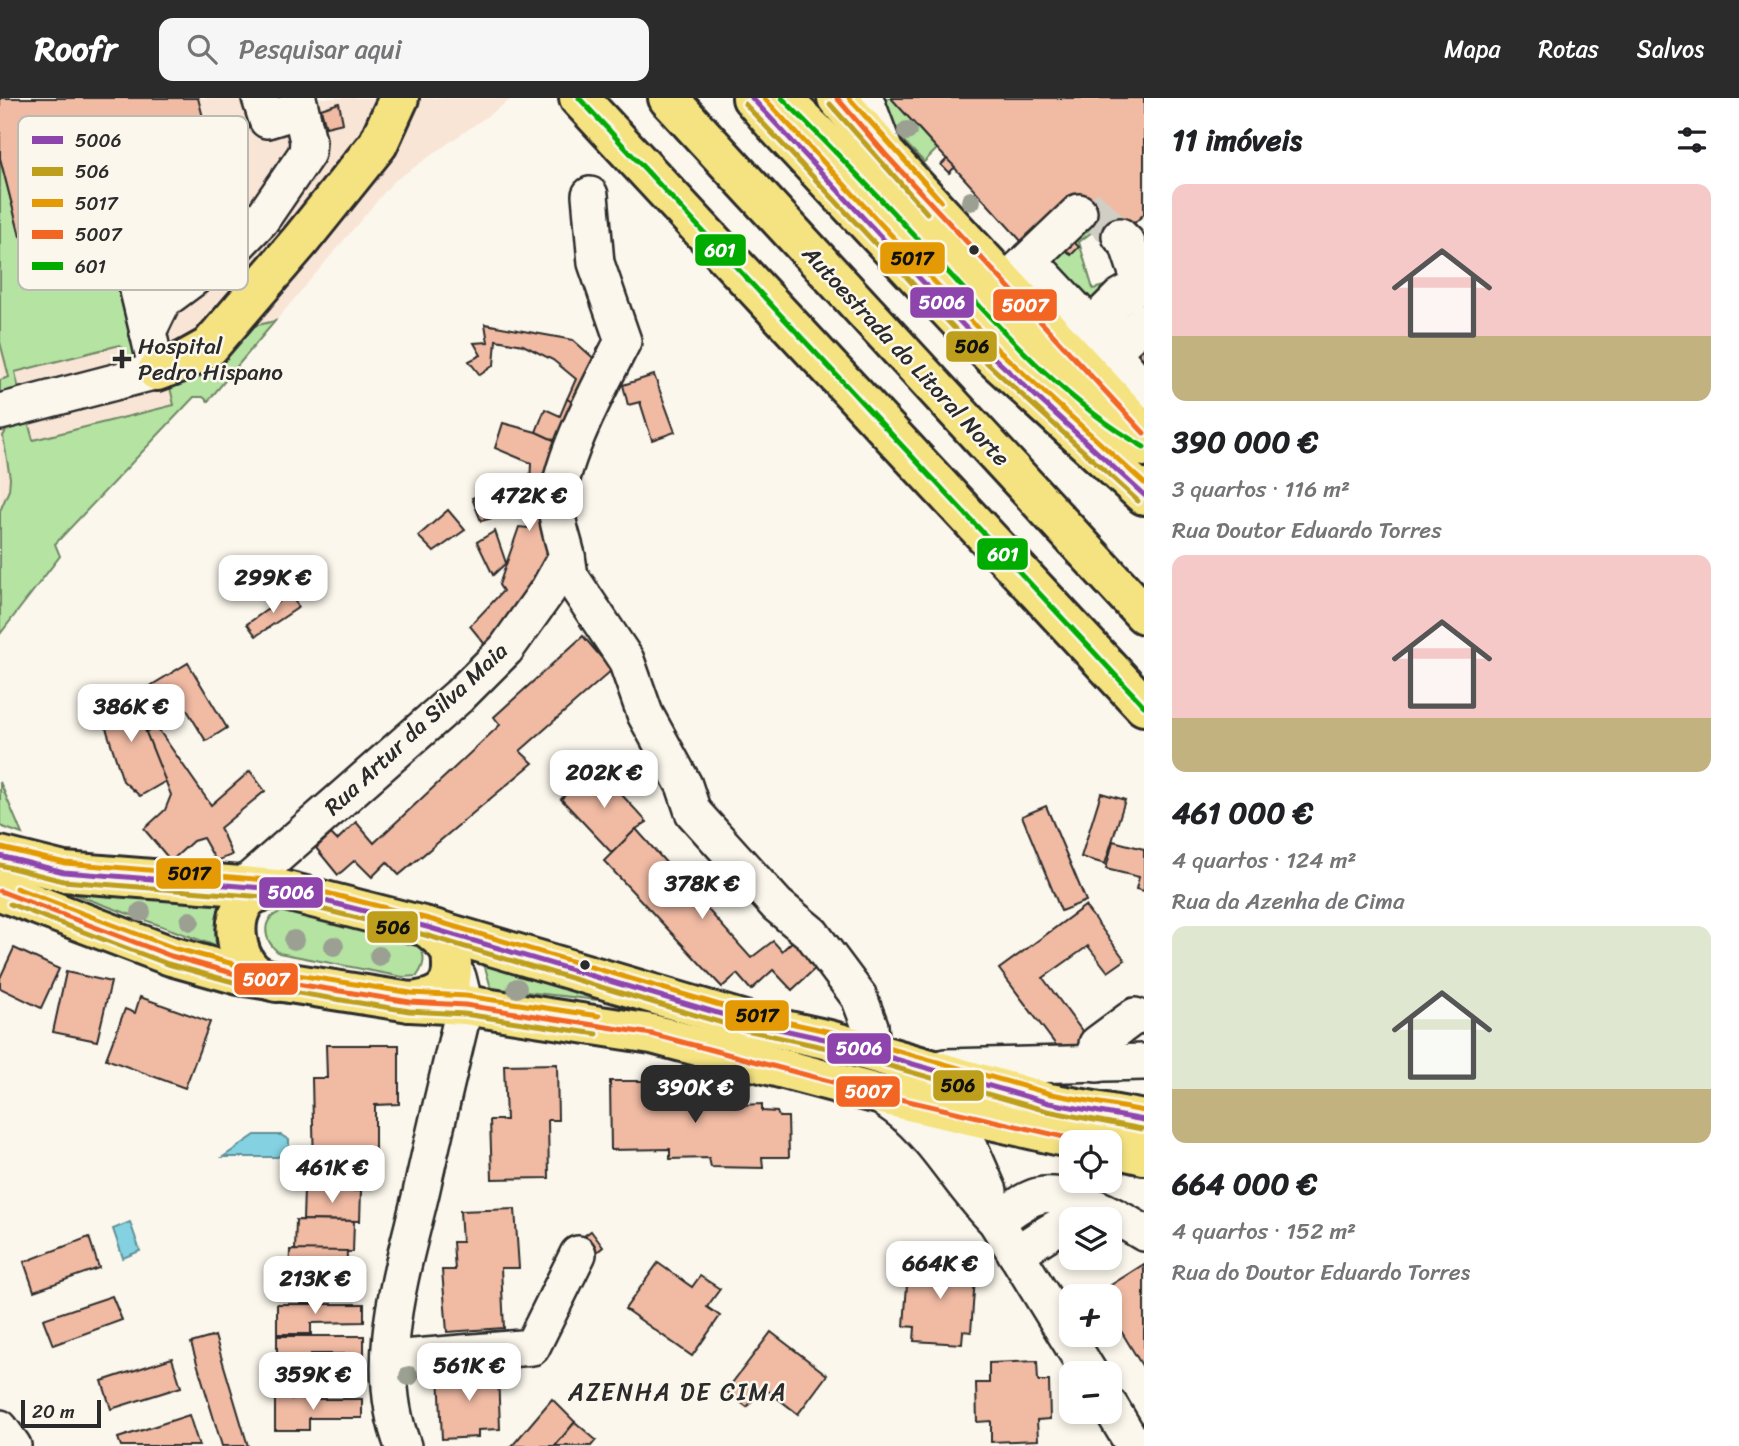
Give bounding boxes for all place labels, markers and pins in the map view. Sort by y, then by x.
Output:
unlabelled marker [967,243,981,257]
place label: Hospital Pedro Hispano [138,326,283,393]
marker: Hospital Pedro Hispano [112,349,132,369]
pin: 472K € [472,474,586,533]
pin: 299K € [216,556,330,615]
pin: 386K € [74,684,188,744]
pin: 202K € [547,750,661,810]
pin: 378K € [645,862,759,921]
unlabelled marker [578,958,592,972]
pin: 390K € [638,1066,752,1125]
pin: 461K € [275,1146,389,1205]
pin: 664K € [883,1242,997,1301]
pin: 213K € [258,1256,372,1316]
pin: 561K € [412,1344,526,1403]
pin: 359K € [256,1352,370,1412]

